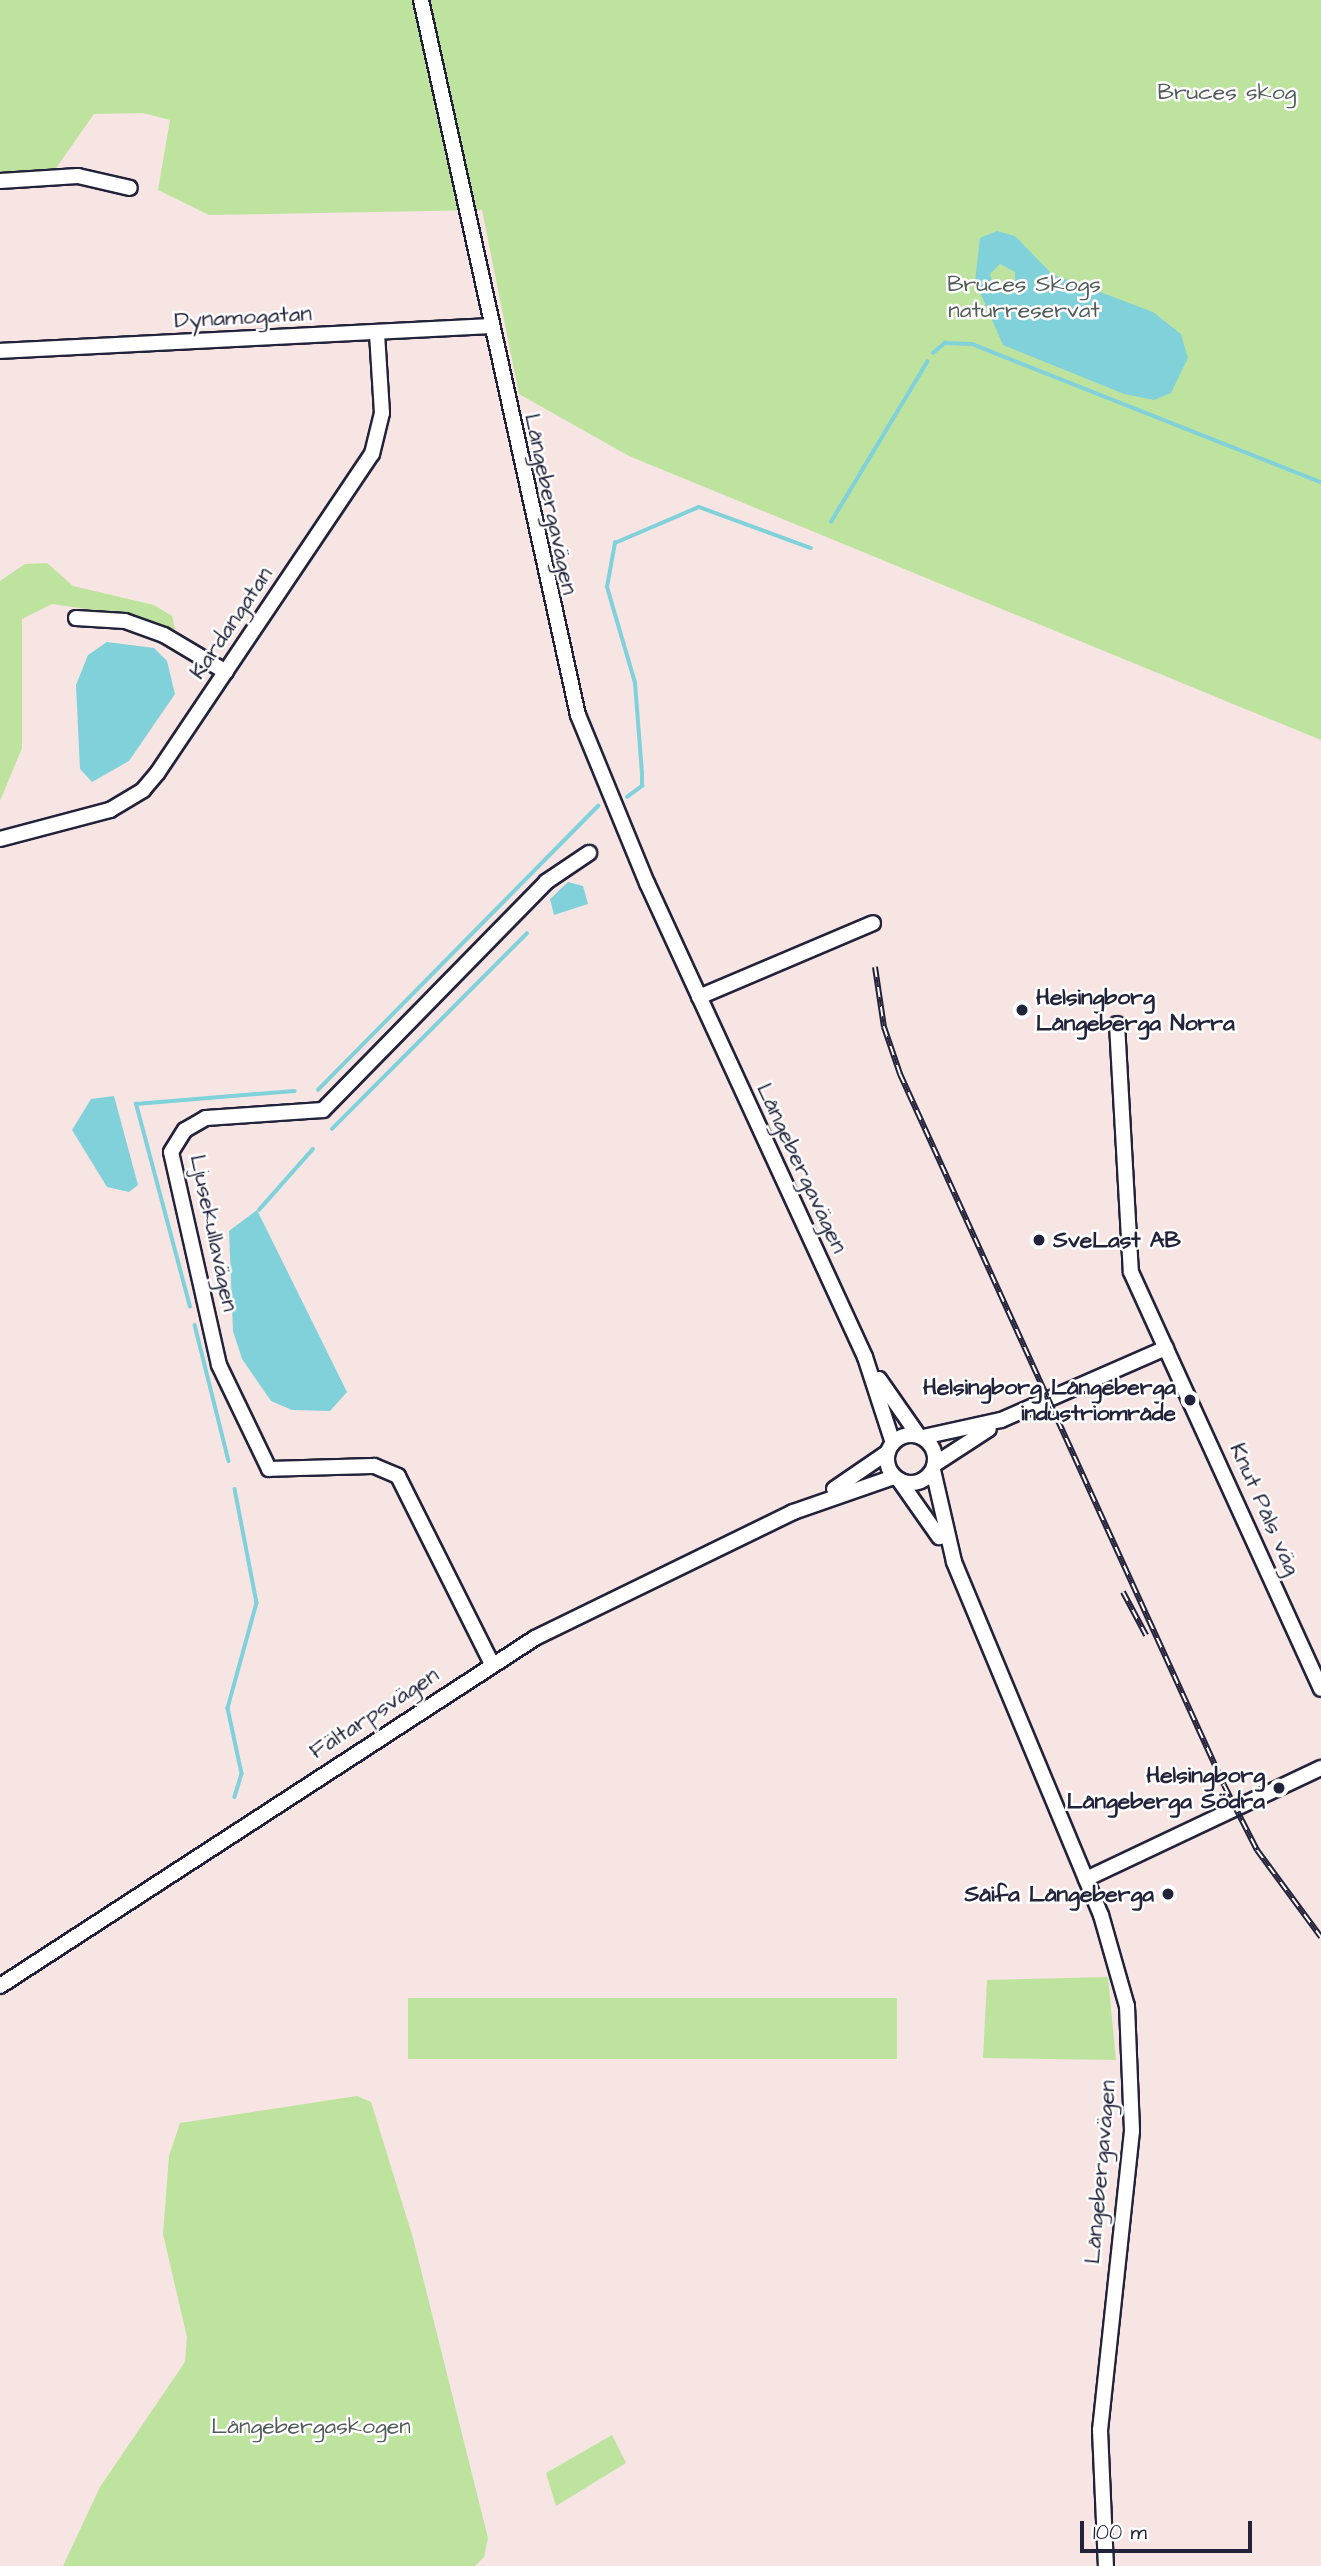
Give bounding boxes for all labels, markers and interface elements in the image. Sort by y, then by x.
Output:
park label: Bruces skog [1158,78,1296,106]
park label: Bruces Skogs naturreservat [947,270,1101,324]
street label: Dynamogatan [174,300,312,334]
street label: Långebergavägen [518,411,584,597]
street label: Kardangatan [183,562,279,684]
place label: Helsingborg Långeberga Norra [1036,983,1235,1037]
marker: Helsingborg Långeberga Norra [1014,1002,1030,1018]
street label: Långebergavägen [751,1079,853,1257]
street label: Ljusekullavägen [184,1152,244,1314]
place label: SveLast AB [1053,1226,1181,1254]
marker: SveLast AB [1031,1232,1047,1248]
place label: Helsingborg Långeberga industriområde [923,1373,1176,1427]
marker: Helsingborg Långeberga industriområde [1182,1392,1198,1408]
street label: Knut Påls väg [1224,1439,1306,1579]
street label: Fältarpsvägen [304,1661,444,1765]
place label: Helsingborg Långeberga Södra [1067,1761,1265,1815]
marker: Helsingborg Långeberga Södra [1271,1780,1287,1796]
place label: Såifa Långeberga [964,1880,1154,1908]
marker: Såifa Långeberga [1160,1886,1176,1902]
street label: Långebergavägen [1078,2079,1122,2265]
park label: Långebergaskogen [211,2412,411,2440]
scale bar [1083,2506,1254,2550]
text: 100 m [1093,2518,1147,2547]

